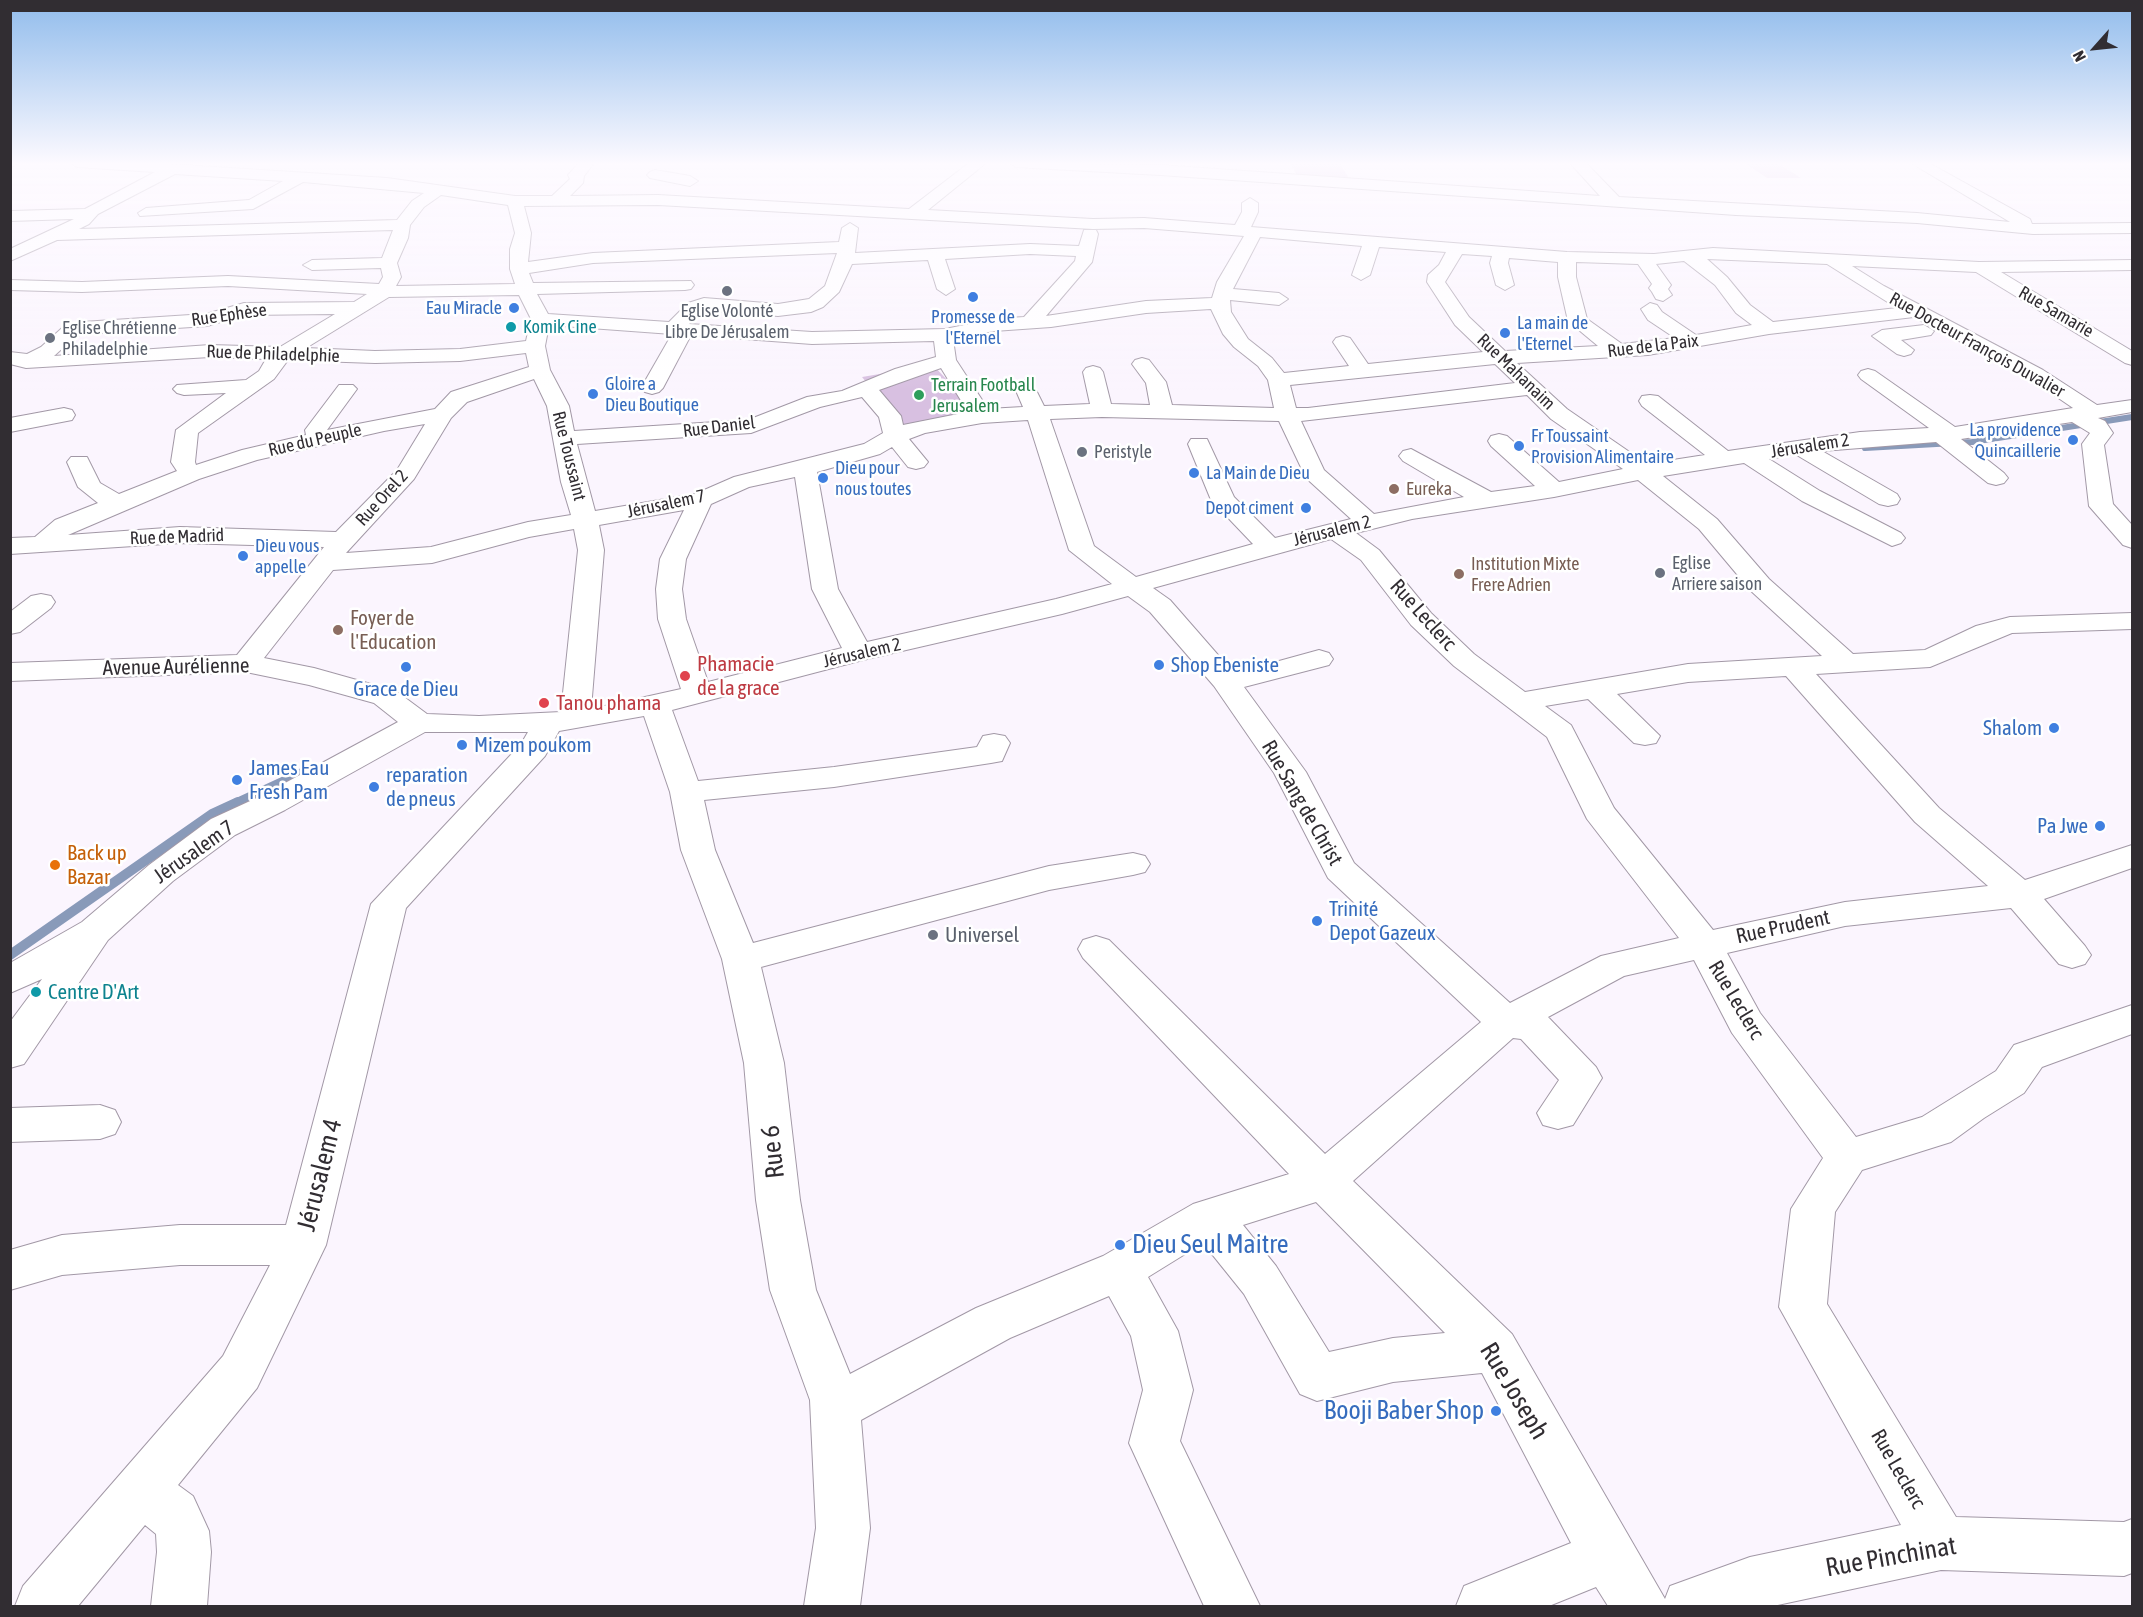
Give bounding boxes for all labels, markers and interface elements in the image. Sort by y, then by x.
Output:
north arrow [2065,18,2125,78]
text: N [2069,48,2089,64]
street label: Rue Samarie [2015,282,2097,342]
marker: Eglise Volonté Libre De Jérusalem [720,284,734,298]
street label: Rue Docteur François Duvalier [1886,288,2068,402]
marker: Promesse de l'Eternel [966,290,980,304]
place label: Eau Miracle [426,297,502,319]
street label: Rue Ephèse [190,299,268,331]
place label: Eglise Volonté Libre De Jérusalem [665,300,789,342]
marker: Eau Miracle [507,301,521,315]
place label: Promesse de l'Eternel [931,306,1015,348]
place label: La main de l'Eternel [1517,312,1588,354]
place label: Komik Cine [523,316,597,338]
place label: Eglise Chrétienne Philadelphie [62,317,177,360]
marker: Komik Cine [504,320,518,334]
marker: La main de l'Eternel [1498,326,1512,340]
street label: Rue Mahanaim [1473,329,1559,415]
street label: Rue de la Paix [1606,330,1700,362]
marker: Eglise Chrétienne Philadelphie [43,331,57,345]
street label: Rue de Philadelphie [206,341,340,367]
place label: Gloire a Dieu Boutique [605,373,699,416]
place label: Terrain Football Jerusalem [931,374,1035,416]
marker: Gloire a Dieu Boutique [586,387,600,401]
marker: Terrain Football Jerusalem [912,388,926,402]
street label: Rue Toussaint [547,409,591,503]
street label: Rue Daniel [682,412,756,442]
street label: Rue du Peuple [266,419,364,461]
place label: La providence Quincaillerie [1969,419,2061,462]
place label: Fr Toussaint Provision Alimentaire [1531,425,1674,468]
street label: Jérusalem 2 [1769,429,1851,463]
marker: La providence Quincaillerie [2066,433,2080,447]
marker: Fr Toussaint Provision Alimentaire [1512,439,1526,453]
place label: Peristyle [1094,441,1152,463]
marker: Peristyle [1075,445,1089,459]
place label: Dieu pour nous toutes [835,457,911,500]
place label: La Main de Dieu [1206,462,1310,484]
street label: Rue Orel 2 [351,465,413,531]
marker: La Main de Dieu [1187,466,1201,480]
marker: Dieu pour nous toutes [816,471,830,485]
place label: Eureka [1406,478,1452,500]
marker: Eureka [1387,482,1401,496]
street label: Jérusalem 7 [625,485,707,523]
place label: Depot ciment [1205,497,1294,519]
marker: Depot ciment [1299,501,1313,515]
street label: Jérusalem 2 [1291,511,1373,551]
street label: Rue de Madrid [129,525,225,549]
place label: Dieu vous appelle [255,535,319,578]
marker: Dieu vous appelle [236,549,250,563]
place label: Eglise Arriere saison [1672,552,1762,594]
place label: Institution Mixte Frere Adrien [1471,553,1580,596]
marker: Eglise Arriere saison [1653,566,1667,580]
marker: Institution Mixte Frere Adrien [1452,567,1466,581]
street label: Rue Leclerc [1384,574,1462,656]
place label: Foyer de l'Education [350,605,437,655]
marker: Foyer de l'Education [331,623,345,637]
street label: Jérusalem 2 [821,634,903,672]
place label: Phamacie de la grace [697,651,779,701]
place label: Shop Ebeniste [1171,652,1279,678]
street label: Avenue Aurélienne [102,653,250,681]
marker: Shop Ebeniste [1152,658,1166,672]
marker: Grace de Dieu [399,660,413,674]
marker: Phamacie de la grace [678,669,692,683]
place label: Grace de Dieu [353,676,459,702]
place label: Tanou phama [556,690,661,716]
marker: Tanou phama [537,696,551,710]
place label: Shalom [1983,715,2042,741]
marker: Shalom [2047,721,2061,735]
place label: Mizem poukom [474,732,592,758]
street label: Rue Sang de Christ [1256,736,1348,870]
marker: Mizem poukom [455,738,469,752]
place label: James Eau Fresh Pam [249,755,329,805]
place label: reparation de pneus [386,762,468,812]
marker: James Eau Fresh Pam [230,773,244,787]
marker: reparation de pneus [367,780,381,794]
place label: Pa Jwe [2037,813,2088,839]
street label: Jérusalem 7 [149,815,239,889]
marker: Pa Jwe [2093,819,2107,833]
place label: Back up Bazar [67,840,127,890]
marker: Back up Bazar [48,858,62,872]
place label: Trinité Depot Gazeux [1329,896,1435,946]
street label: Rue Prudent [1734,905,1832,949]
marker: Trinité Depot Gazeux [1310,914,1324,928]
place label: Universel [945,922,1019,948]
marker: Universel [926,928,940,942]
street label: Rue Leclerc [1703,956,1769,1044]
place label: Centre D'Art [48,979,139,1005]
marker: Centre D'Art [29,985,43,999]
street label: Jérusalem 4 [291,1116,349,1234]
street label: Rue 6 [755,1124,791,1180]
place label: Dieu Seul Maitre [1132,1229,1289,1261]
marker: Dieu Seul Maitre [1113,1238,1127,1252]
street label: Rue Joseph [1473,1337,1555,1445]
place label: Booji Baber Shop [1324,1395,1484,1427]
marker: Booji Baber Shop [1489,1404,1503,1418]
street label: Rue Leclerc [1865,1425,1931,1513]
street label: Rue Pinchinat [1823,1530,1959,1584]

